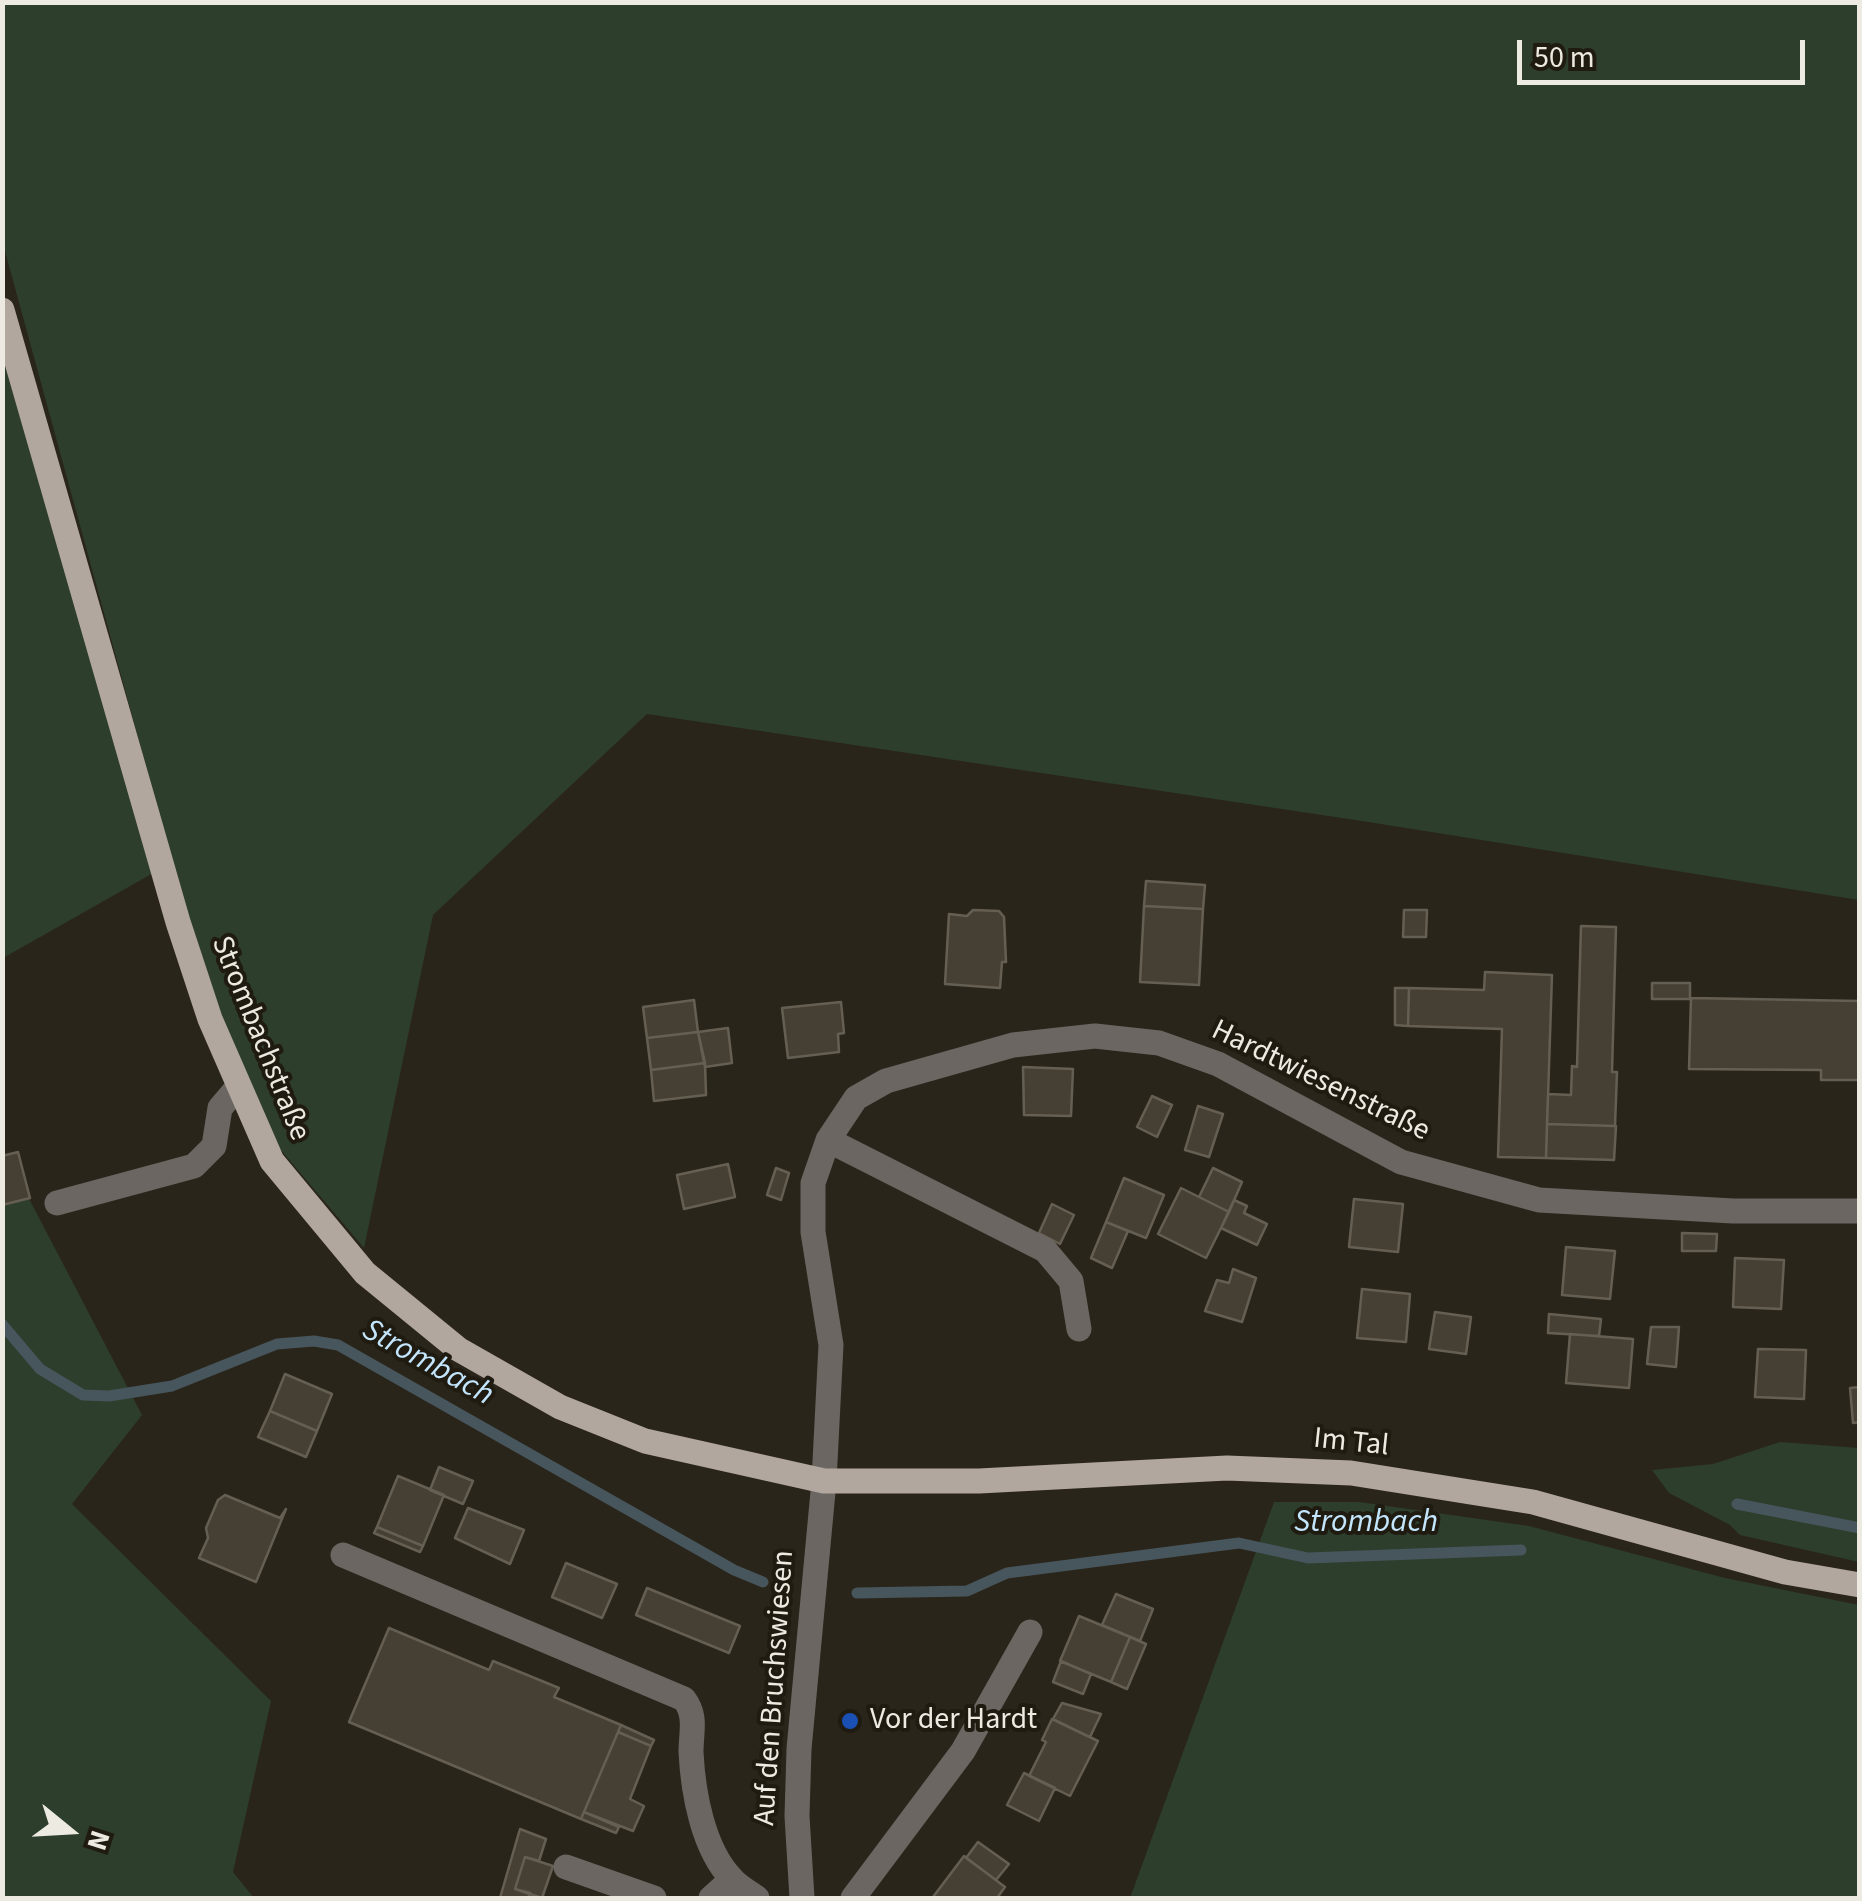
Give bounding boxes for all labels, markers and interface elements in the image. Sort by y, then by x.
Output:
scale bar [1522,20,1810,82]
text: 50 m [1534,36,1595,79]
street label: Strombachstraße [202,932,316,1146]
street label: Hardtwiesenstraße [1205,1014,1435,1150]
water label: Strombach [355,1312,499,1416]
street label: Im Tal [1312,1422,1390,1466]
water label: Strombach [1294,1505,1438,1543]
street label: Auf den Bruchswiesen [748,1549,804,1827]
place label: Vor der Hardt [870,1703,1037,1739]
marker: Vor der Hardt [839,1710,861,1732]
north arrow [20,1781,120,1881]
text: N [77,1825,120,1855]

